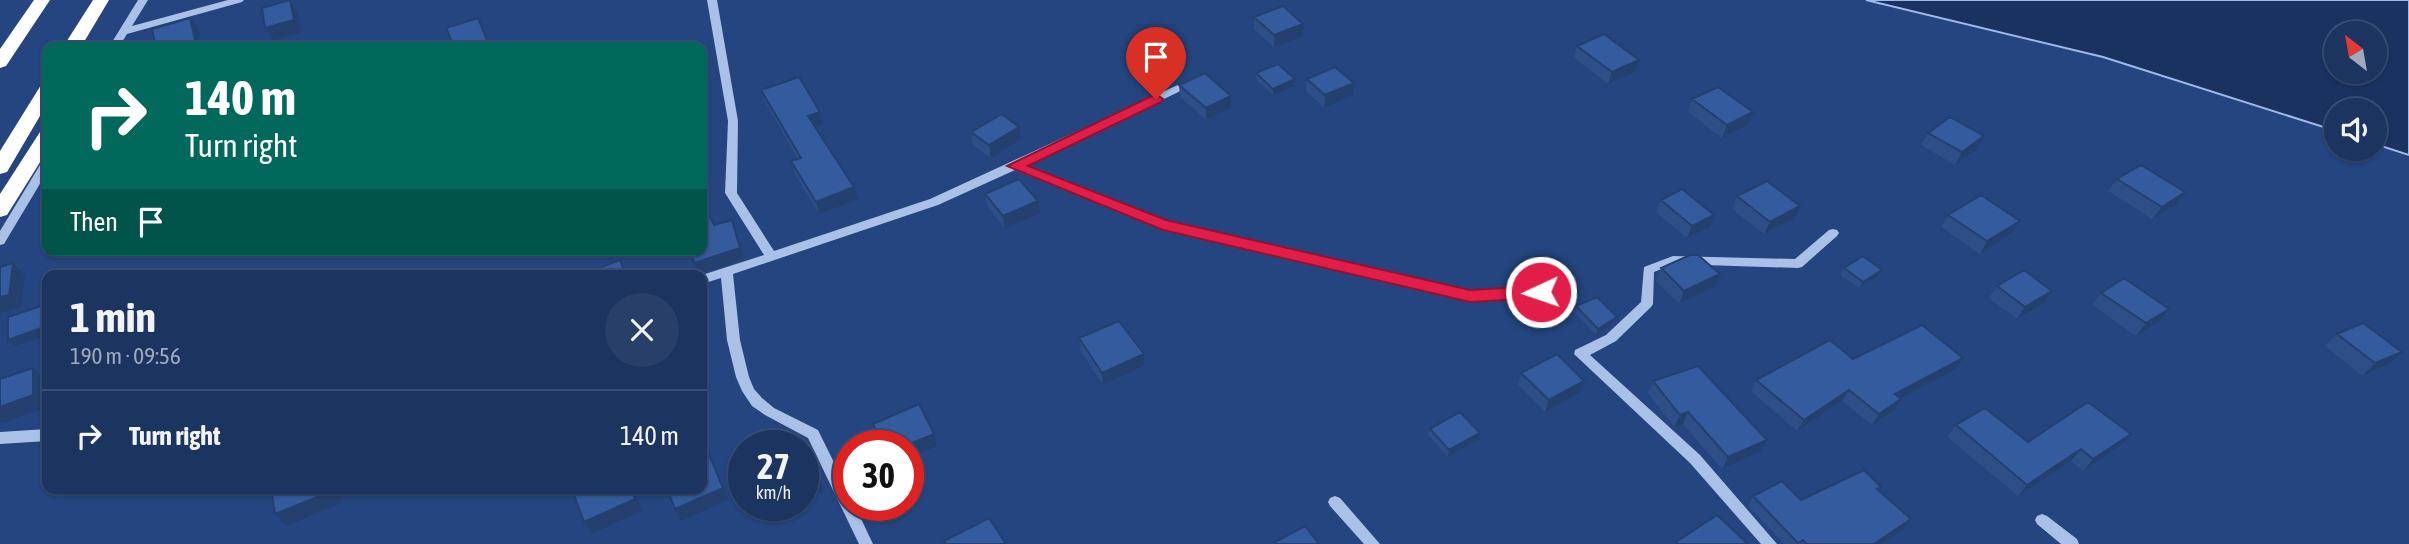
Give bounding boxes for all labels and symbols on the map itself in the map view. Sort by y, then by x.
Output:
north arrow [2324,21,2387,84]
pin [1126,27,1186,99]
position arrow [1504,255,1578,329]
speed limit sign: 30 [833,430,924,521]

